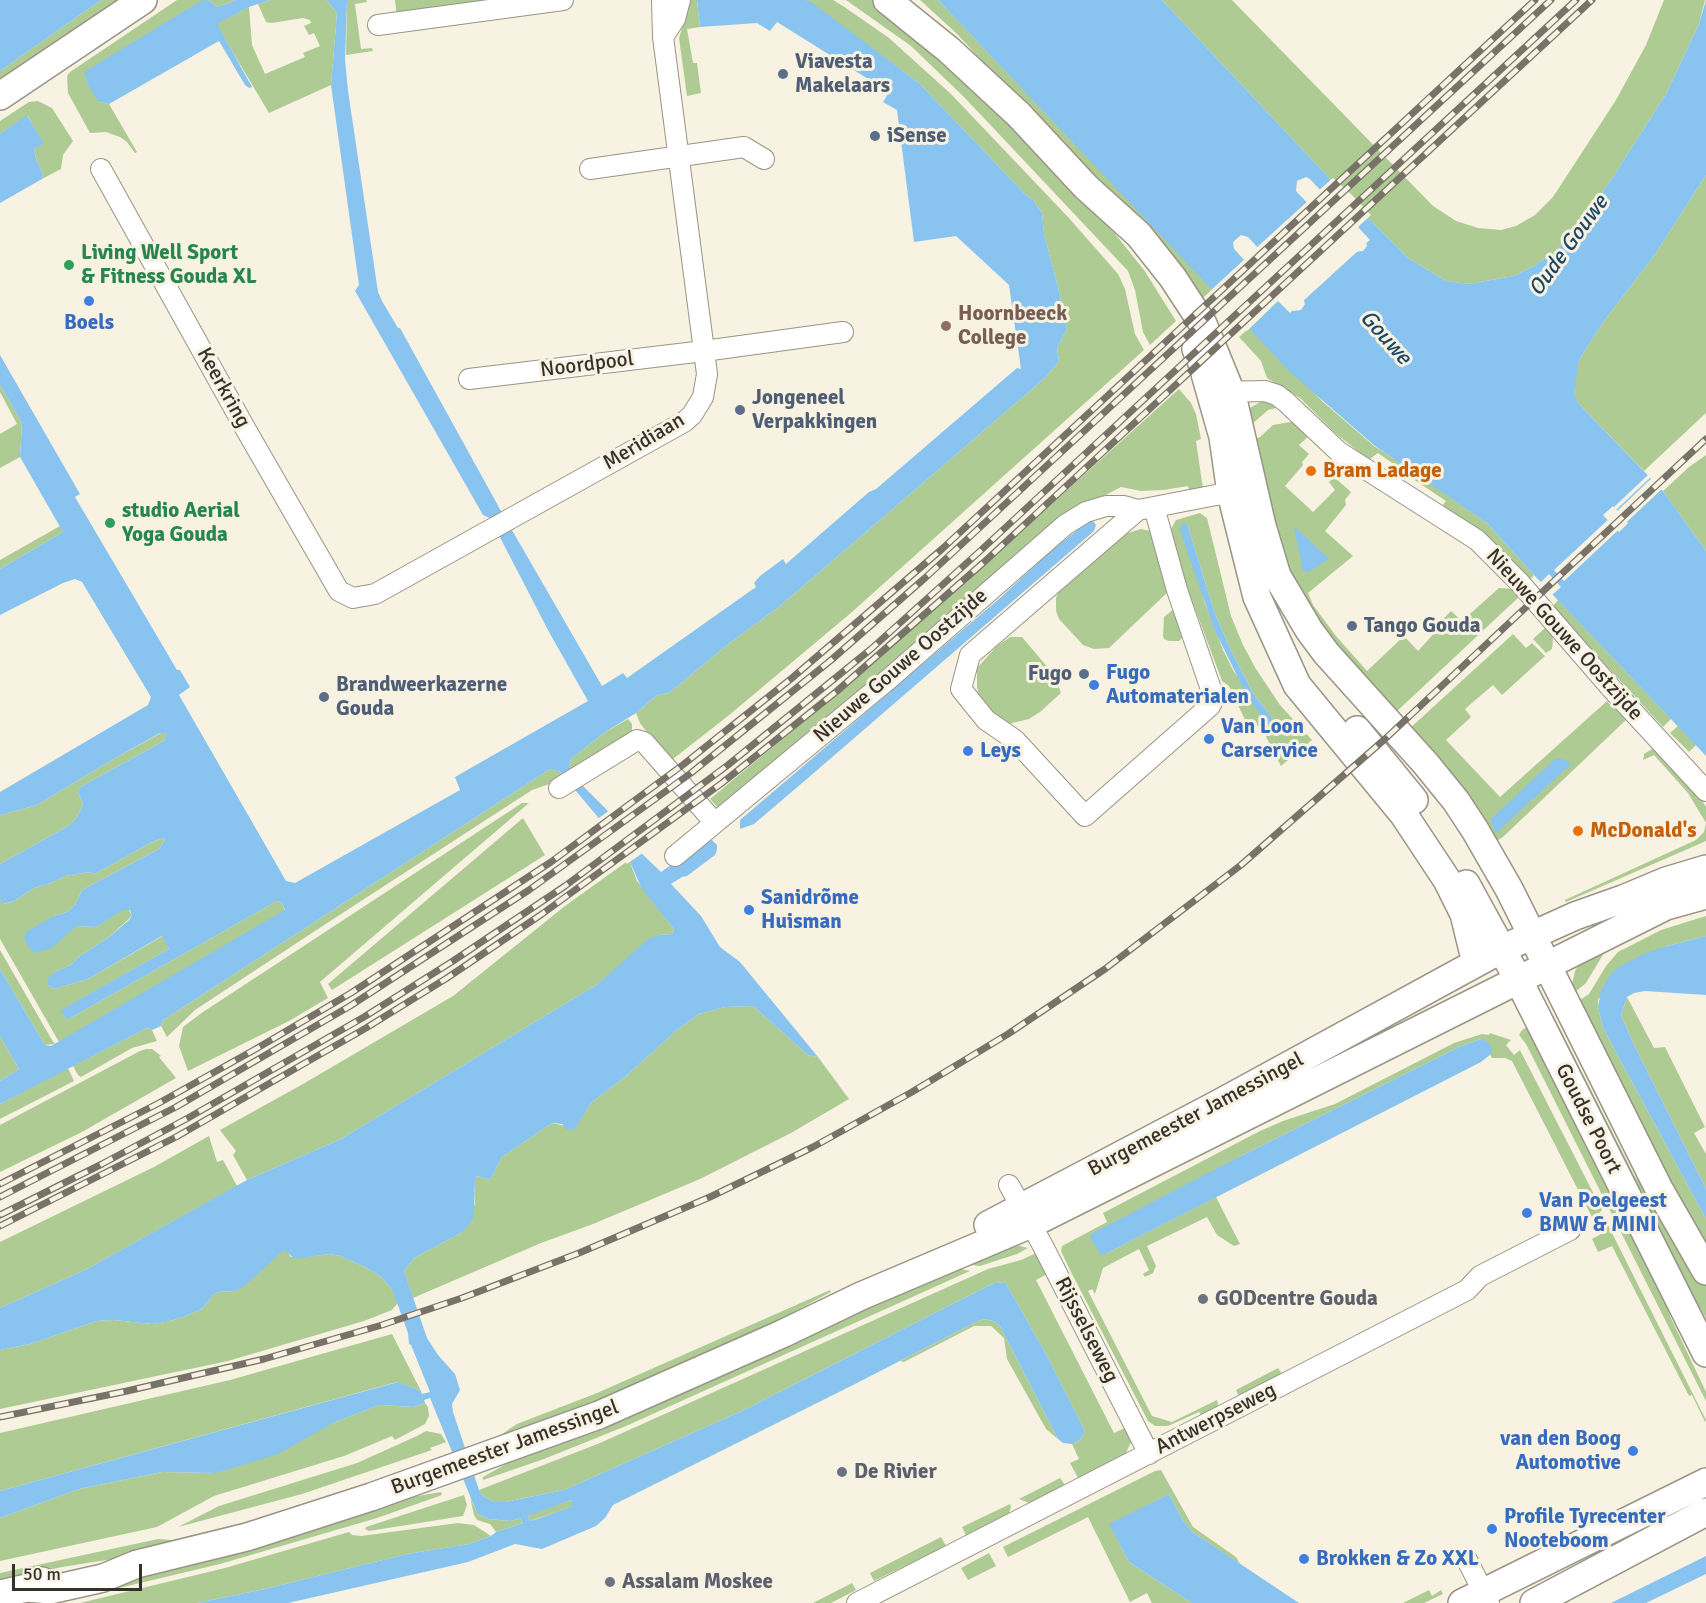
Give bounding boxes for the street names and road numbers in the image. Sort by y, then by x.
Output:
street label: Keerkring [191,344,255,432]
street label: Noordpool [539,347,635,383]
street label: Meridiaan [599,408,689,476]
street label: Nieuwe Gouwe Oostzijde [1480,544,1648,726]
street label: Nieuwe Gouwe Oostzijde [809,584,993,748]
street label: Burgemeester Jamessingel [1084,1047,1308,1183]
street label: Goudse Poort [1550,1060,1626,1178]
street label: Rijsselseweg [1049,1273,1123,1387]
street label: Antwerpseweg [1151,1378,1281,1460]
street label: Burgemeester Jamessingel [388,1395,622,1501]

